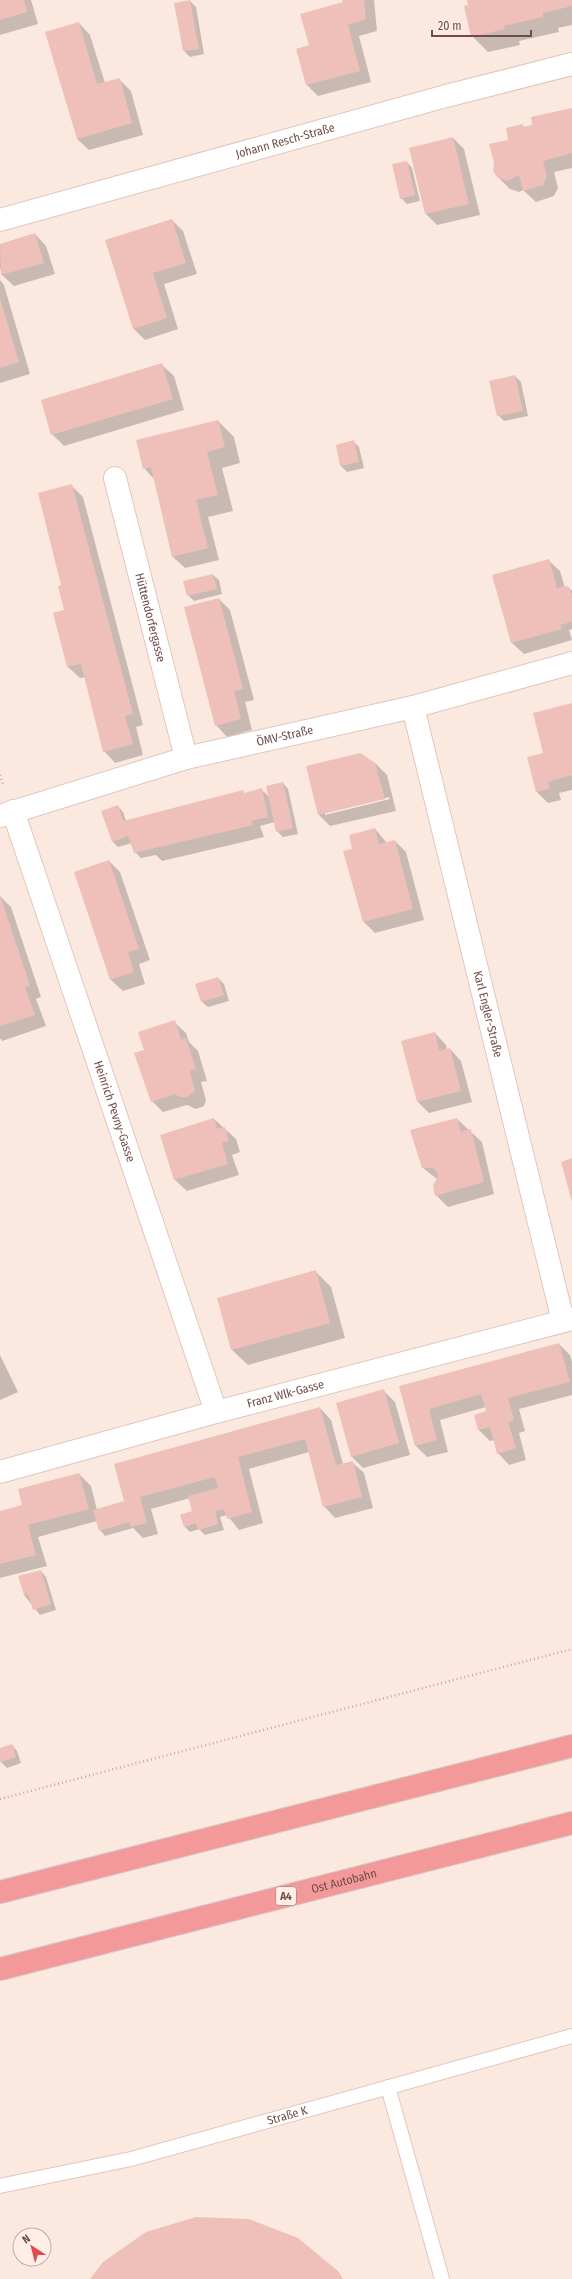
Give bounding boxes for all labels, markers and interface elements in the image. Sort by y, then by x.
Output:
scale bar [432,12,531,38]
text: 20 m [438,19,462,33]
street label: Johann Resch-Straße [234,120,336,161]
street label: Hüttendorfergasse [132,572,168,664]
street label: ÖMV-Straße [255,723,314,749]
street label: Karl Engler-Straße [471,969,505,1059]
street label: Heinrich Pevny-Gasse [91,1059,138,1164]
street label: Franz Wlk-Gasse [245,1377,326,1411]
street label: Ost Autobahn [310,1866,378,1896]
road number: A4 [276,1887,296,1905]
street label: Straße K [266,2103,310,2128]
north arrow [12,2227,52,2267]
text: N [20,2232,33,2247]

